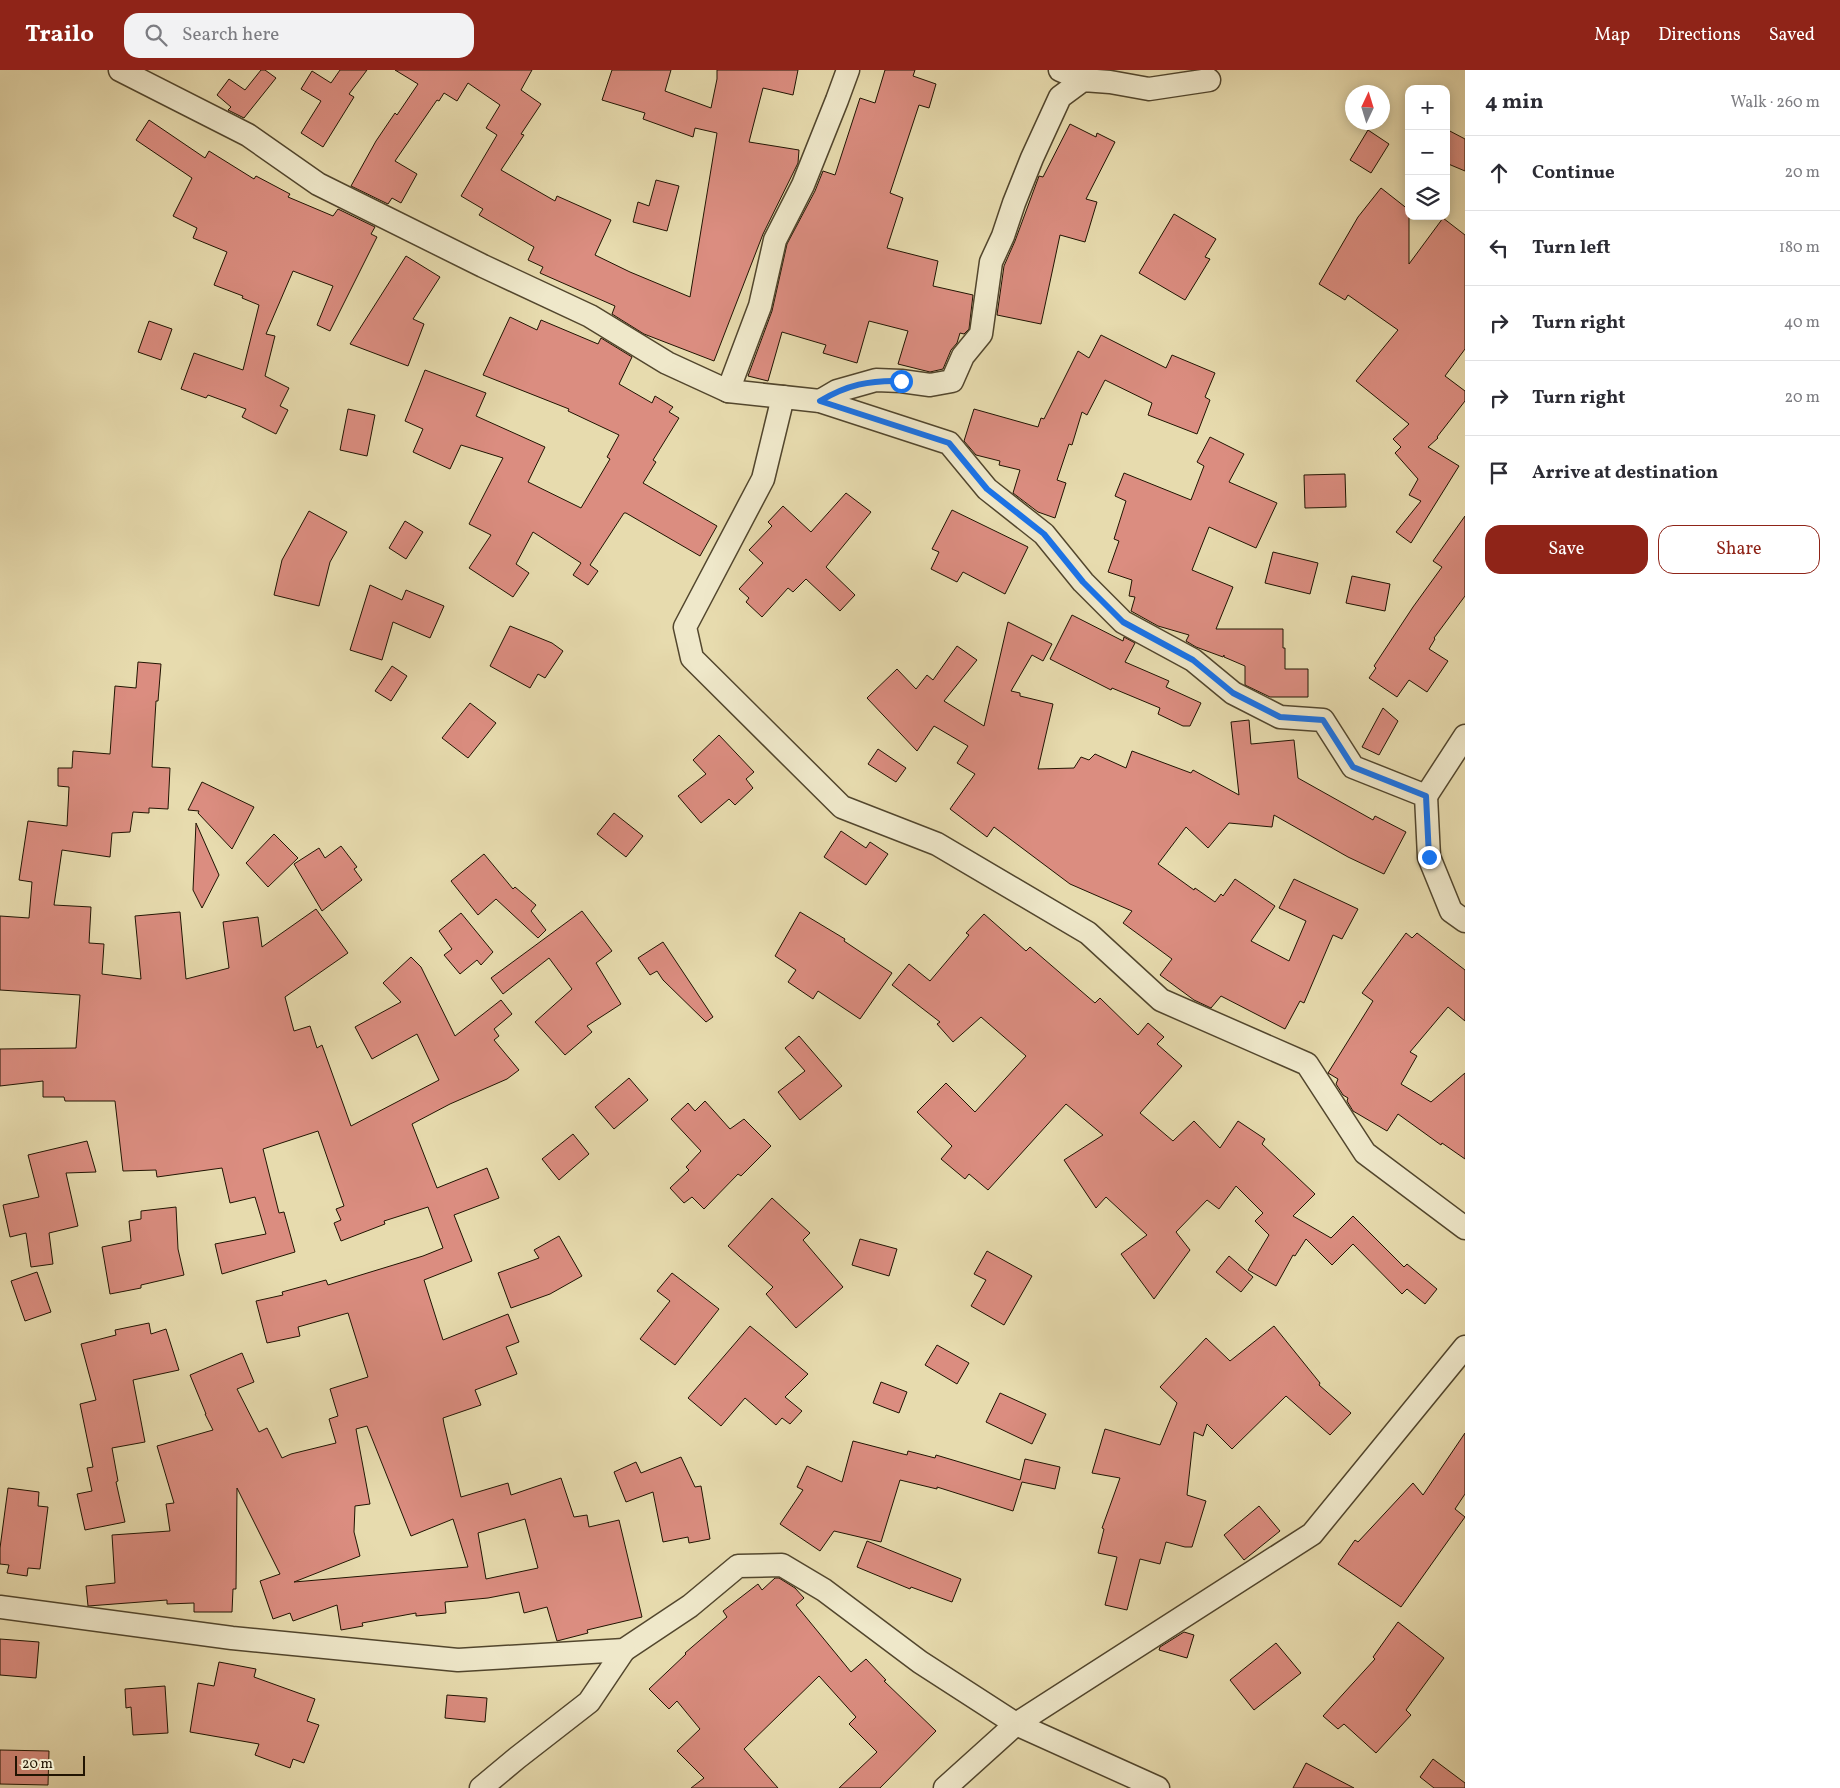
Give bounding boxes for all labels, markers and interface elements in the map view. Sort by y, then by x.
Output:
search box [124,13,474,58]
text: Trailo [25,18,94,52]
icon: search [142,21,170,49]
text: Search here [182,22,279,48]
text: Map [1594,23,1630,48]
text: Directions [1658,23,1741,48]
text: Saved [1769,23,1815,48]
north arrow [1345,85,1390,130]
map controls [1405,85,1450,220]
button: + [1405,85,1450,130]
text: 4 min [1485,88,1544,117]
text: Walk · 260 m [1730,92,1820,114]
button: − [1405,130,1450,175]
icon: ahead [1485,159,1513,187]
text: Continue [1532,160,1615,186]
text: 20 m [1785,162,1820,184]
button: layers [1405,175,1450,220]
icon: left [1485,234,1513,262]
text: Turn left [1532,235,1611,261]
text: 180 m [1779,237,1820,259]
icon: right [1485,309,1513,337]
text: Turn right [1532,310,1625,336]
text: 40 m [1784,312,1820,334]
route start [890,370,913,393]
icon: right [1485,384,1513,412]
text: Turn right [1532,385,1625,411]
text: 20 m [1785,387,1820,409]
icon: arrive [1485,459,1513,487]
text: Arrive at destination [1532,460,1718,486]
button: Save [1485,525,1648,574]
button: Share [1658,525,1820,574]
route end [1418,846,1441,869]
scale bar [15,1753,85,1776]
text: 20 m [22,1755,53,1774]

